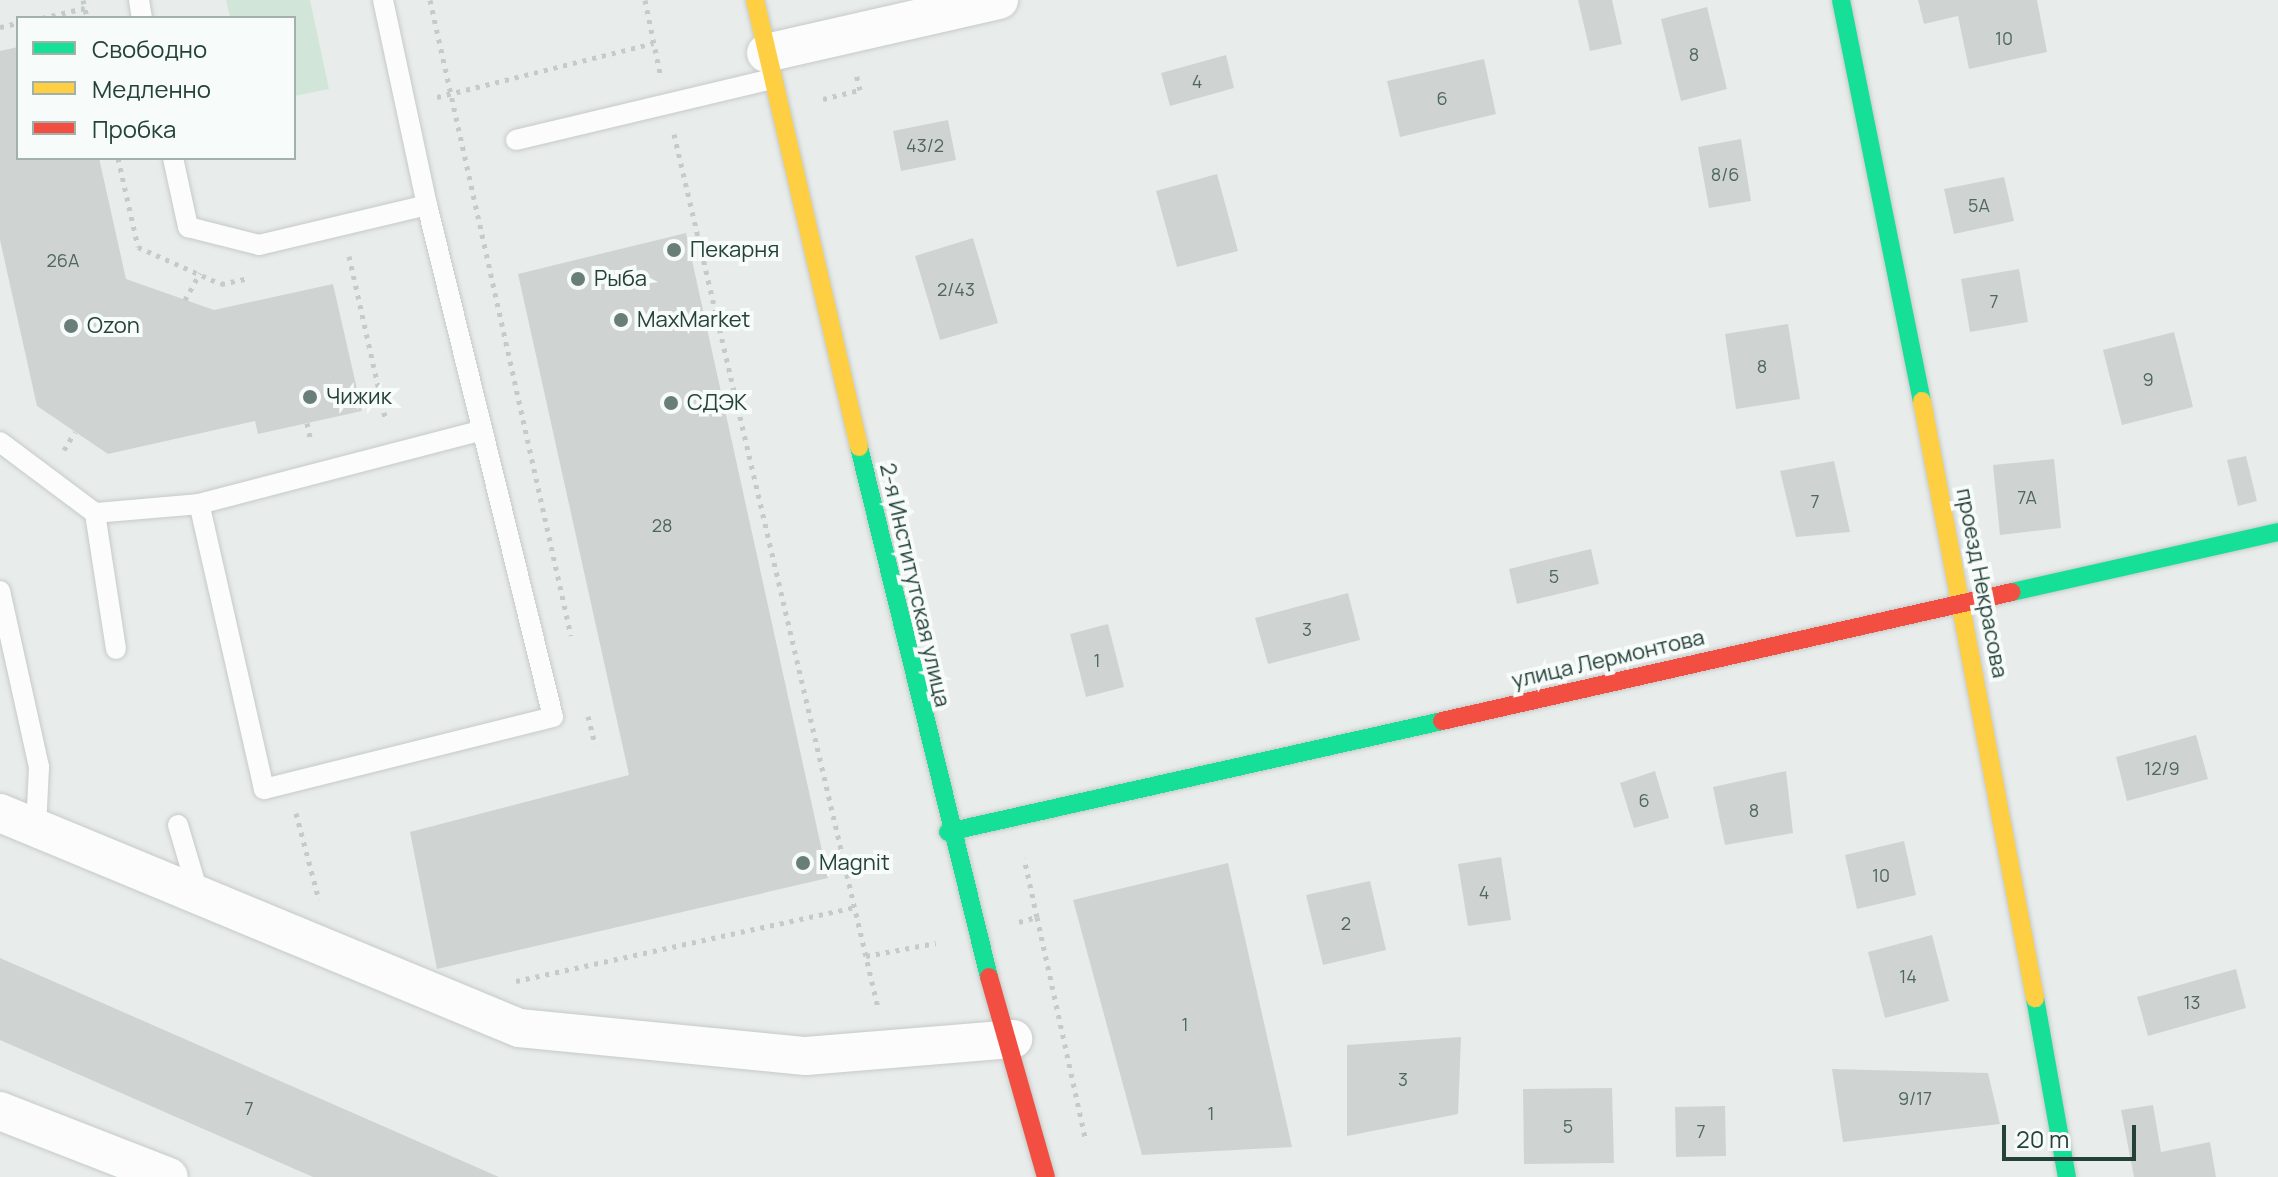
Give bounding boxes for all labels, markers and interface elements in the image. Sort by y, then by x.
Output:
legend [16,16,296,160]
house number: 10 [1995,27,2013,49]
text: Свободно [92,32,207,65]
house number: 8 [1689,43,1699,65]
house number: 4 [1192,70,1202,92]
text: Медленно [92,72,211,105]
house number: 6 [1436,87,1448,109]
text: Пробка [92,112,176,145]
house number: 43/2 [906,134,944,156]
house number: 8/6 [1711,163,1739,185]
house number: 5А [1968,194,1990,216]
place label: Пекарня [690,237,779,263]
marker: Пекарня [665,241,683,259]
house number: 26А [47,249,79,271]
place label: Рыба [594,266,647,292]
marker: Рыба [569,270,587,288]
house number: 2/43 [937,278,975,300]
house number: 7 [1989,290,1999,312]
place label: MaxMarket [637,307,750,333]
marker: MaxMarket [612,311,630,329]
place label: Ozon [87,313,140,339]
marker: Ozon [62,317,80,335]
house number: 8 [1757,355,1767,377]
house number: 9 [2142,368,2154,390]
place label: Чижик [326,384,392,410]
marker: Чижик [301,388,319,406]
place label: СДЭК [687,390,747,416]
marker: СДЭК [662,394,680,412]
street label: 2-я Институтская улица [874,460,956,710]
street label: проезд Некрасова [1951,486,2013,680]
house number: 7А [2017,486,2037,508]
house number: 7 [1810,490,1820,512]
house number: 28 [652,514,672,536]
house number: 5 [1549,565,1559,587]
house number: 3 [1302,618,1312,640]
street label: улица Лермонтова [1509,624,1707,694]
house number: 1 [1093,649,1101,671]
house number: 12/9 [2144,757,2180,779]
house number: 6 [1638,789,1650,811]
house number: 8 [1749,799,1759,821]
place label: Magnit [819,850,890,876]
marker: Magnit [794,854,812,872]
house number: 10 [1872,864,1890,886]
house number: 4 [1479,881,1489,903]
house number: 2 [1341,912,1351,934]
house number: 14 [1899,965,1917,987]
house number: 13 [2184,991,2200,1013]
house number: 1 [1181,1013,1189,1035]
house number: 3 [1398,1068,1408,1090]
house number: 9/17 [1898,1087,1932,1109]
house number: 7 [244,1097,254,1119]
house number: 1 [1207,1102,1215,1124]
scale bar [2006,1109,2140,1159]
house number: 5 [1563,1115,1573,1137]
house number: 7 [1696,1120,1706,1142]
text: 20 m [2016,1122,2069,1155]

